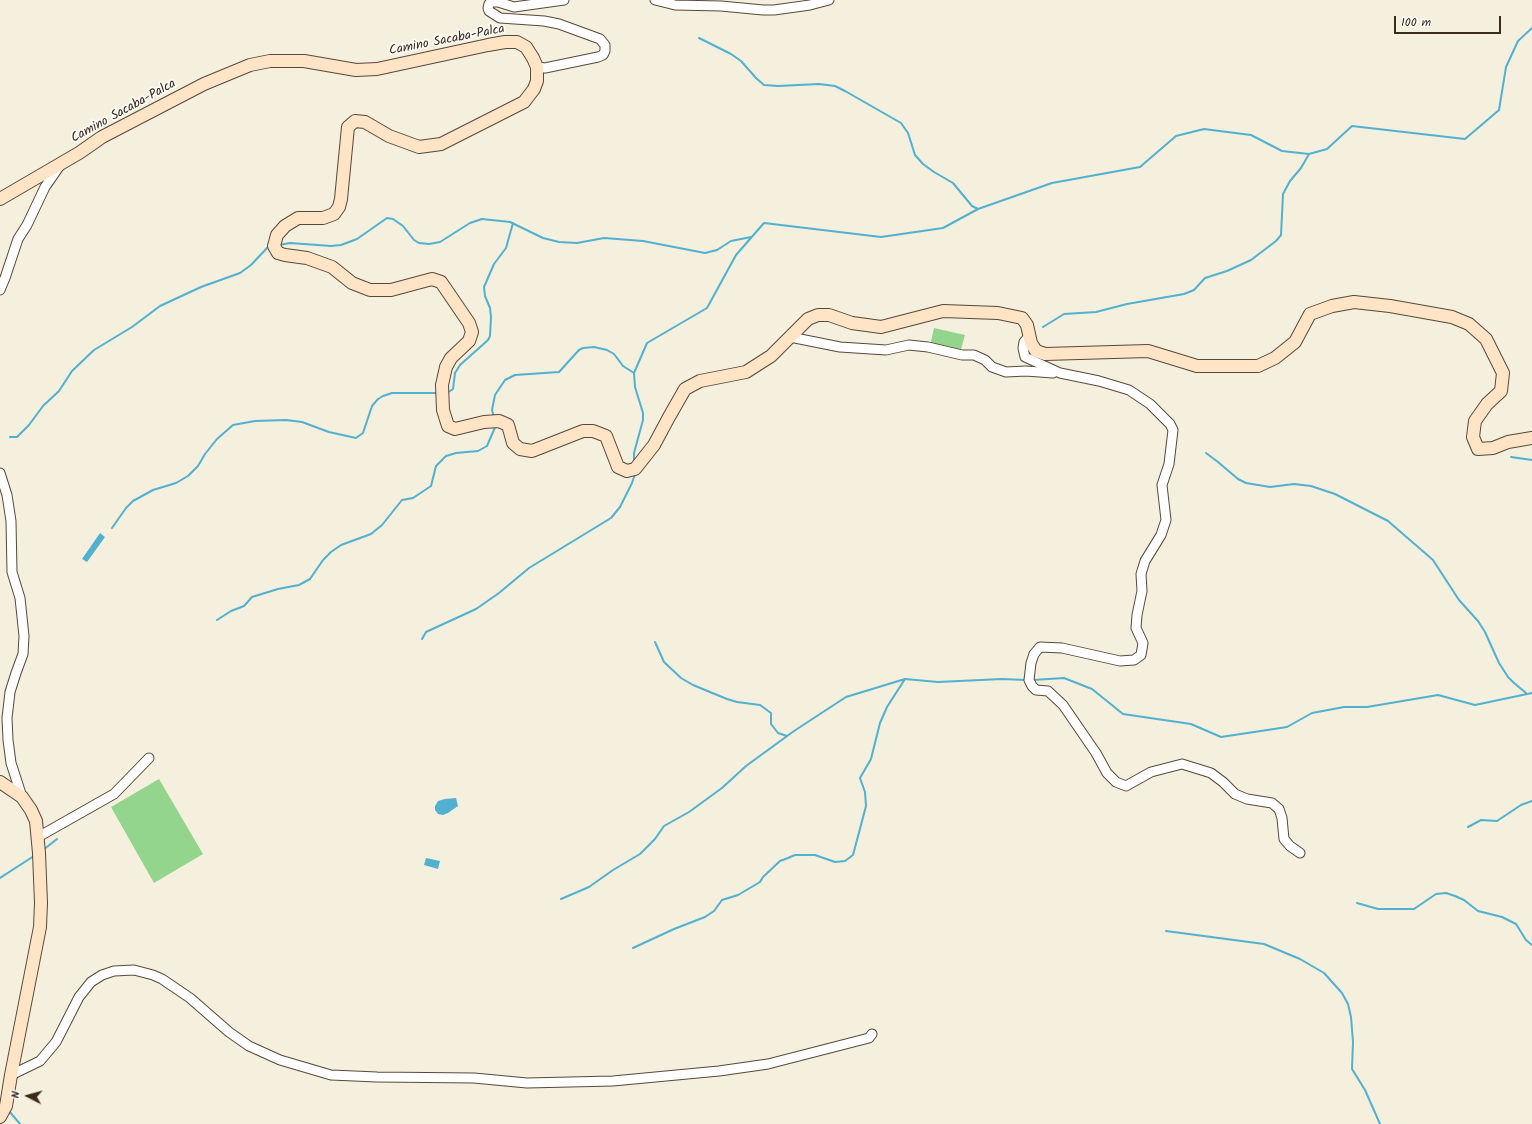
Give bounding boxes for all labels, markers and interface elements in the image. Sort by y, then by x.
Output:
scale bar [1396,8,1503,34]
text: 100 m [1401,13,1431,32]
street label: Camino Sacaba-Palca [388,22,506,60]
street label: Camino Sacaba-Palca [69,77,179,147]
north arrow [8,1076,48,1116]
text: N [7,1090,25,1099]

